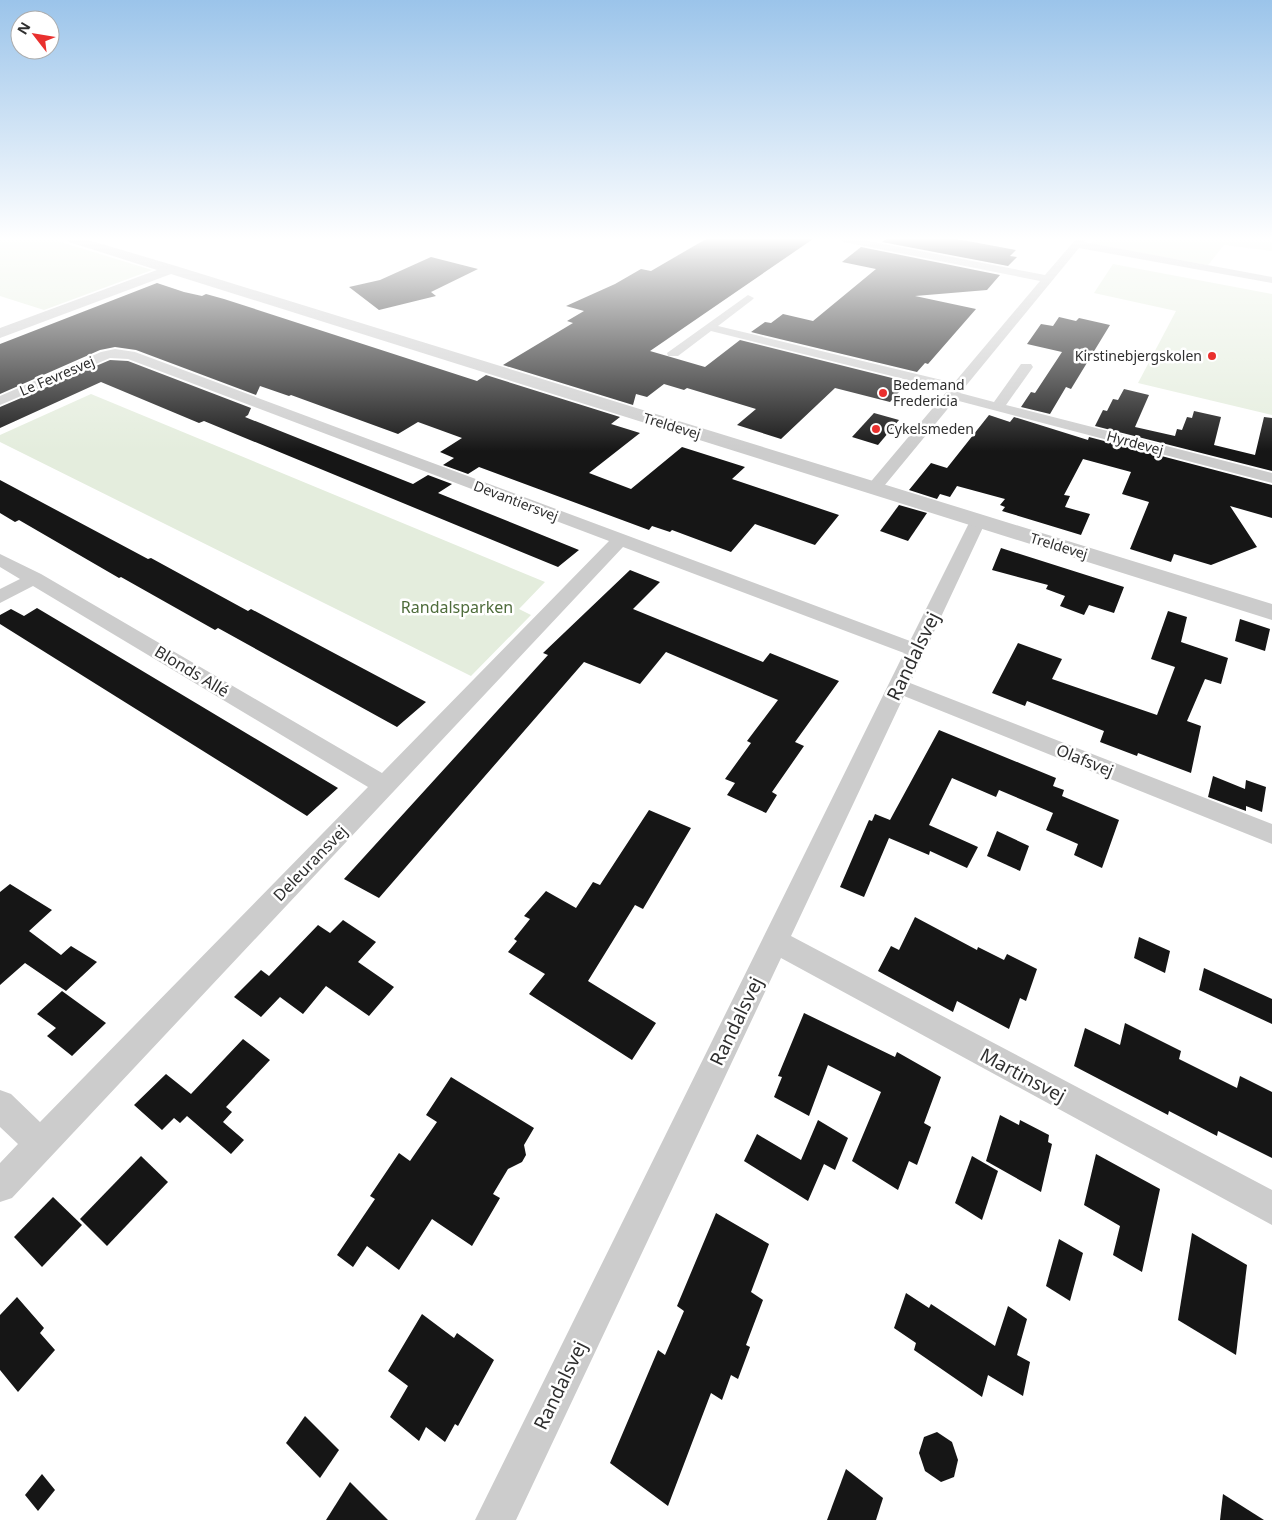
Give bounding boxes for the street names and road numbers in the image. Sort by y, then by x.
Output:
street label: Le Fevresvej [16,351,97,400]
street label: Treldevej [641,408,703,443]
street label: Hyrdevej [1105,426,1166,459]
street label: Devantiersvej [471,476,561,525]
street label: Treldevej [1028,528,1090,563]
street label: Randalsvej [880,607,946,705]
street label: Blonds Allé [151,640,233,702]
street label: Olafsvej [1053,739,1117,781]
street label: Deleuransvej [268,820,352,906]
street label: Randalsvej [703,972,769,1070]
street label: Martinsvej [976,1042,1070,1108]
street label: Randalsvej [527,1336,593,1434]

